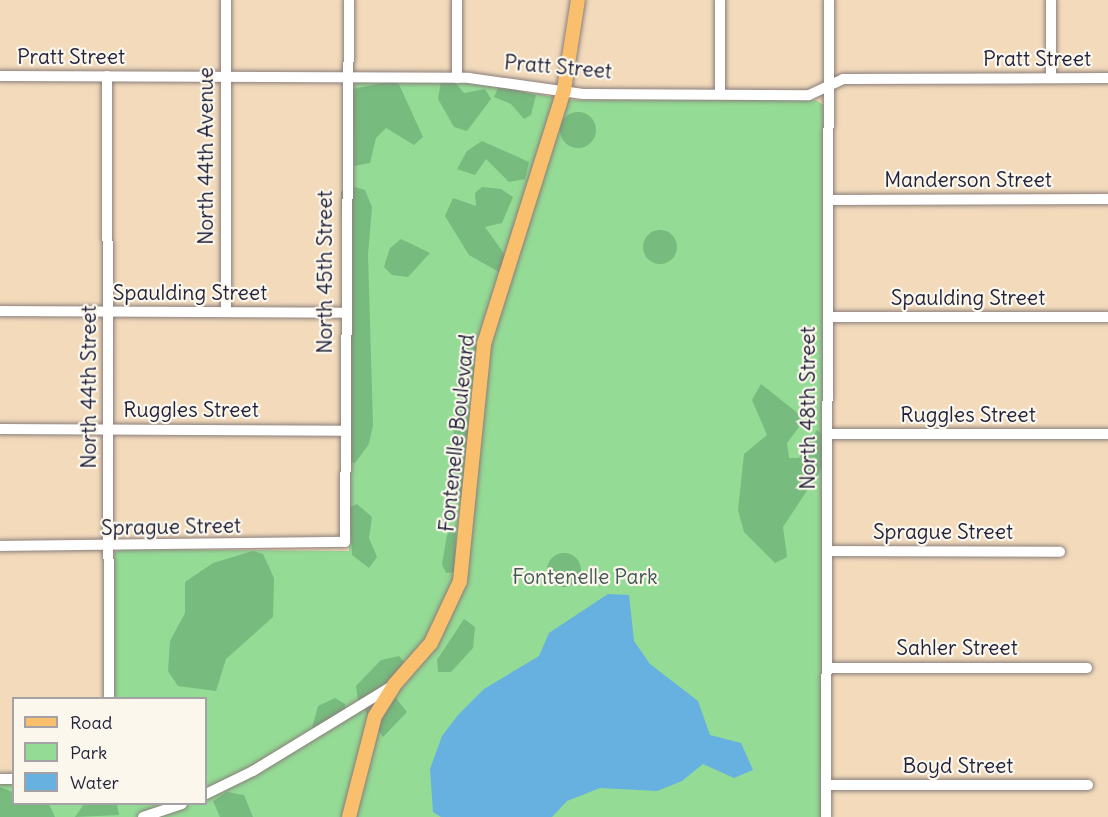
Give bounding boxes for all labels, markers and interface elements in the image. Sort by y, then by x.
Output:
street label: Pratt Street [17,44,125,70]
street label: Pratt Street [983,46,1091,72]
street label: Pratt Street [503,50,613,84]
street label: North 44th Avenue [193,67,219,245]
street label: Manderson Street [884,167,1052,193]
street label: North 45th Street [312,190,338,354]
street label: Spaulding Street [113,280,267,306]
street label: Spaulding Street [891,285,1045,311]
street label: North 44th Street [76,305,102,469]
street label: North 48th Street [795,326,821,490]
street label: Fontenelle Boulevard [434,333,480,533]
street label: Ruggles Street [123,397,259,423]
street label: Ruggles Street [900,402,1036,428]
street label: Sprague Street [101,513,241,541]
street label: Sprague Street [873,519,1013,545]
park label: Fontenelle Park [512,564,658,590]
street label: Sahler Street [896,635,1018,661]
legend [12,697,207,805]
text: Road [70,711,112,734]
text: Park [70,741,107,764]
street label: Boyd Street [903,753,1013,779]
text: Water [70,771,119,794]

